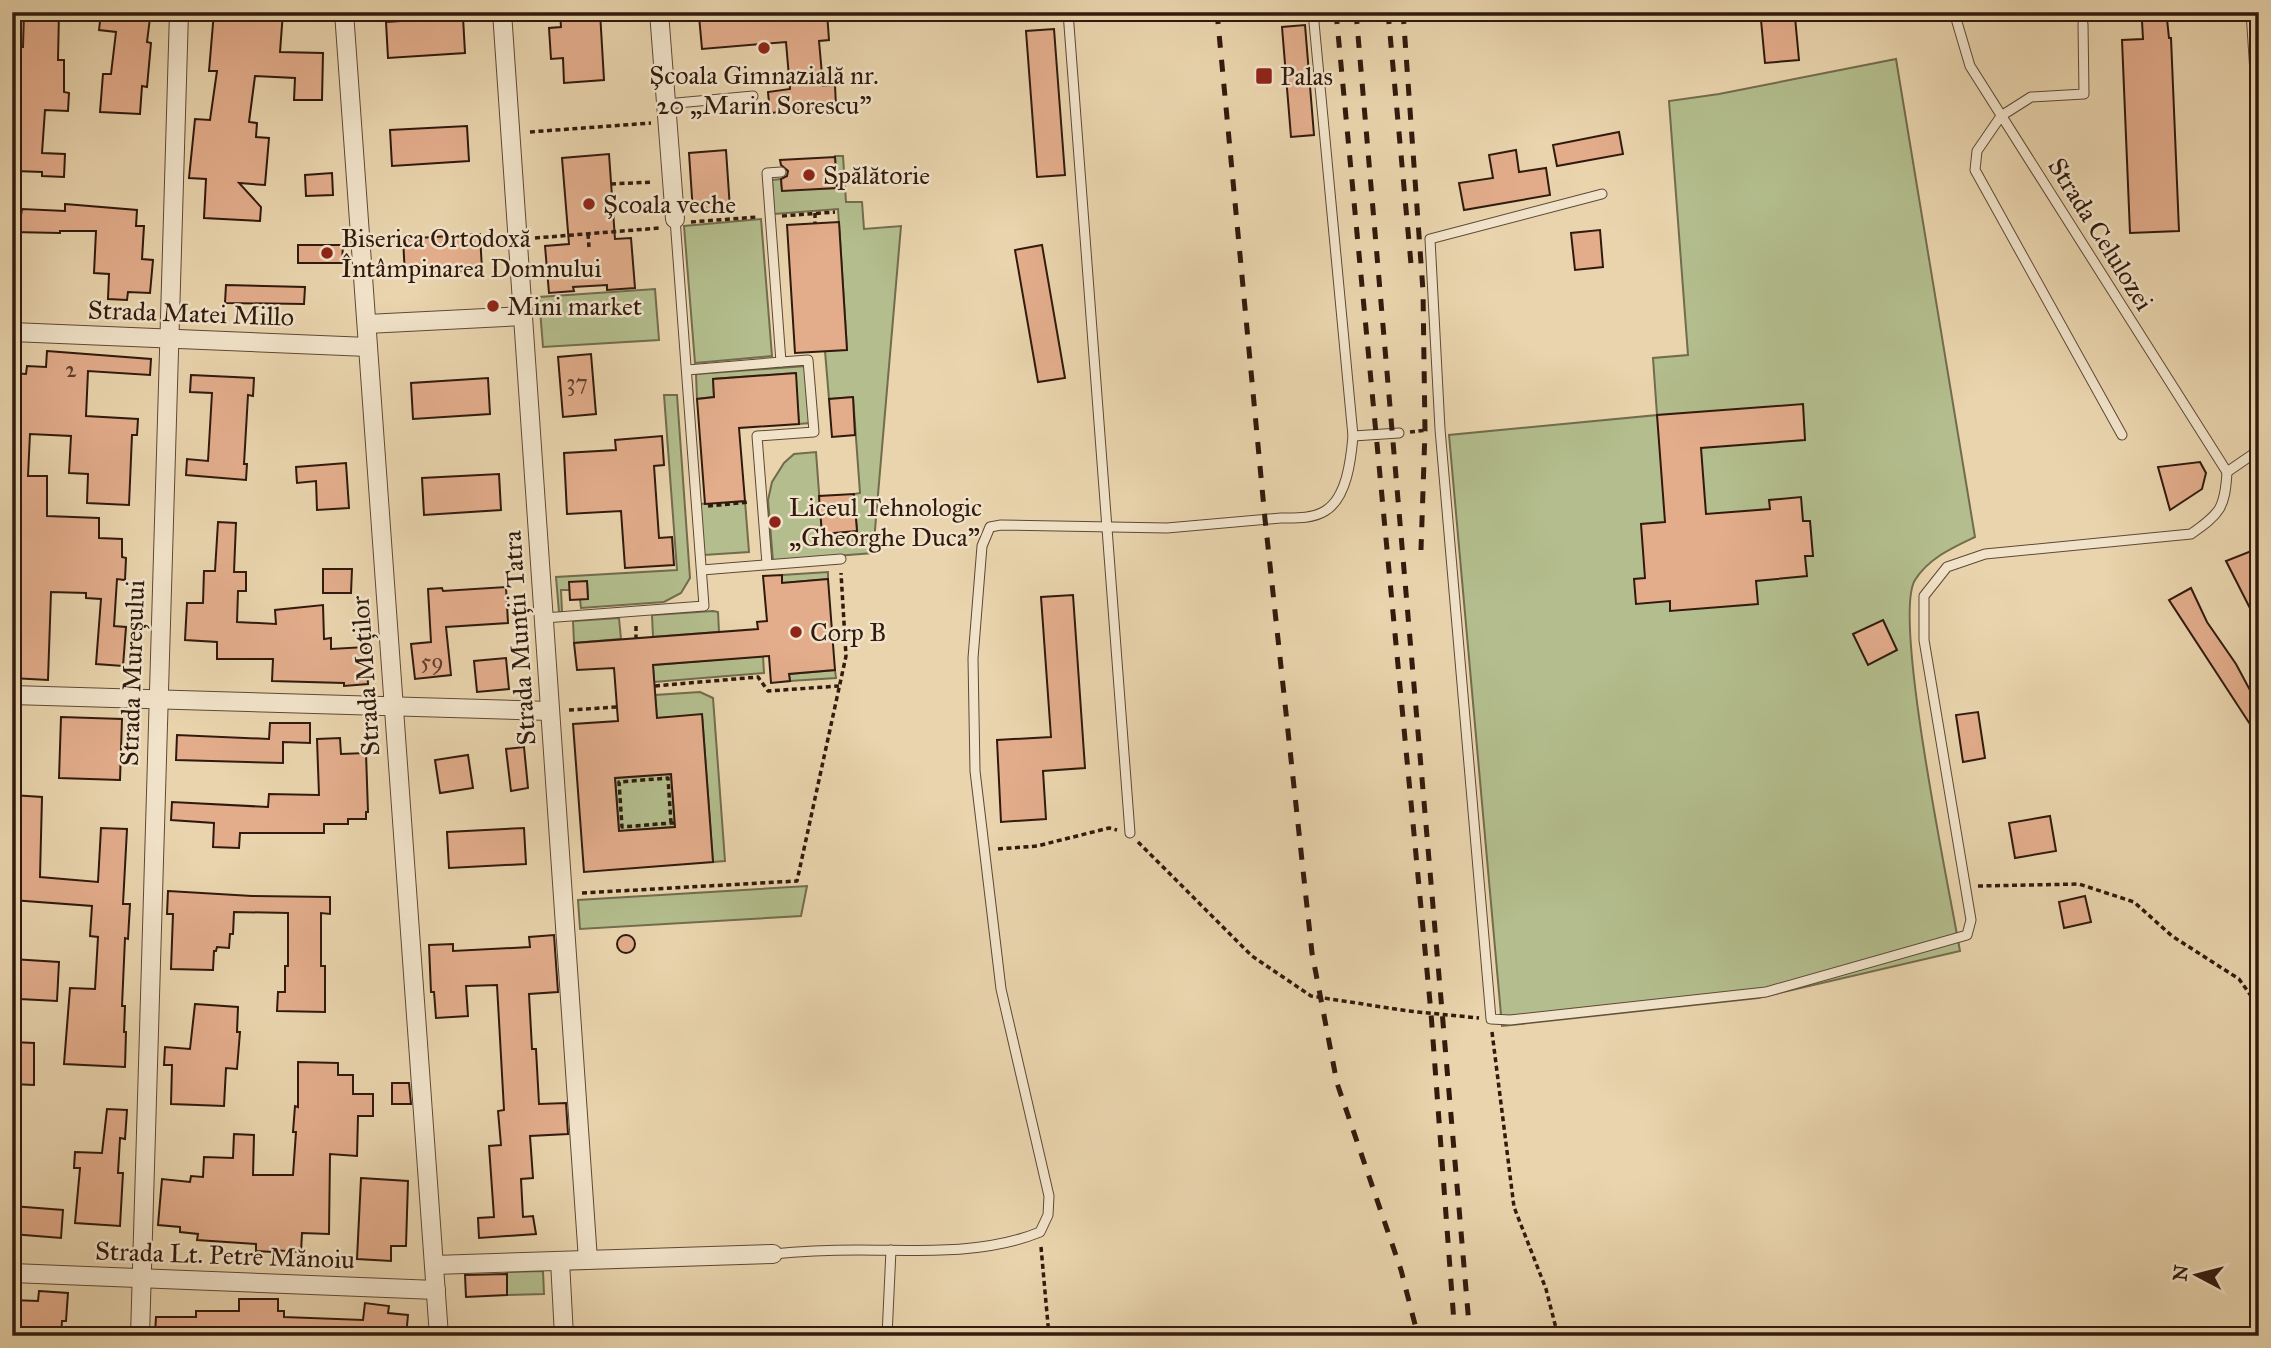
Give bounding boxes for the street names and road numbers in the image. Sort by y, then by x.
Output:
street label: Strada Celulozei [2041,152,2161,316]
street label: Strada Matei Millo [87,293,295,333]
street label: Strada Munții Tatra [496,530,542,746]
street label: Strada Mureșului [113,579,151,767]
street label: Strada Moților [343,595,387,757]
street label: Strada Lt. Petre Mănoiu [94,1234,356,1276]

